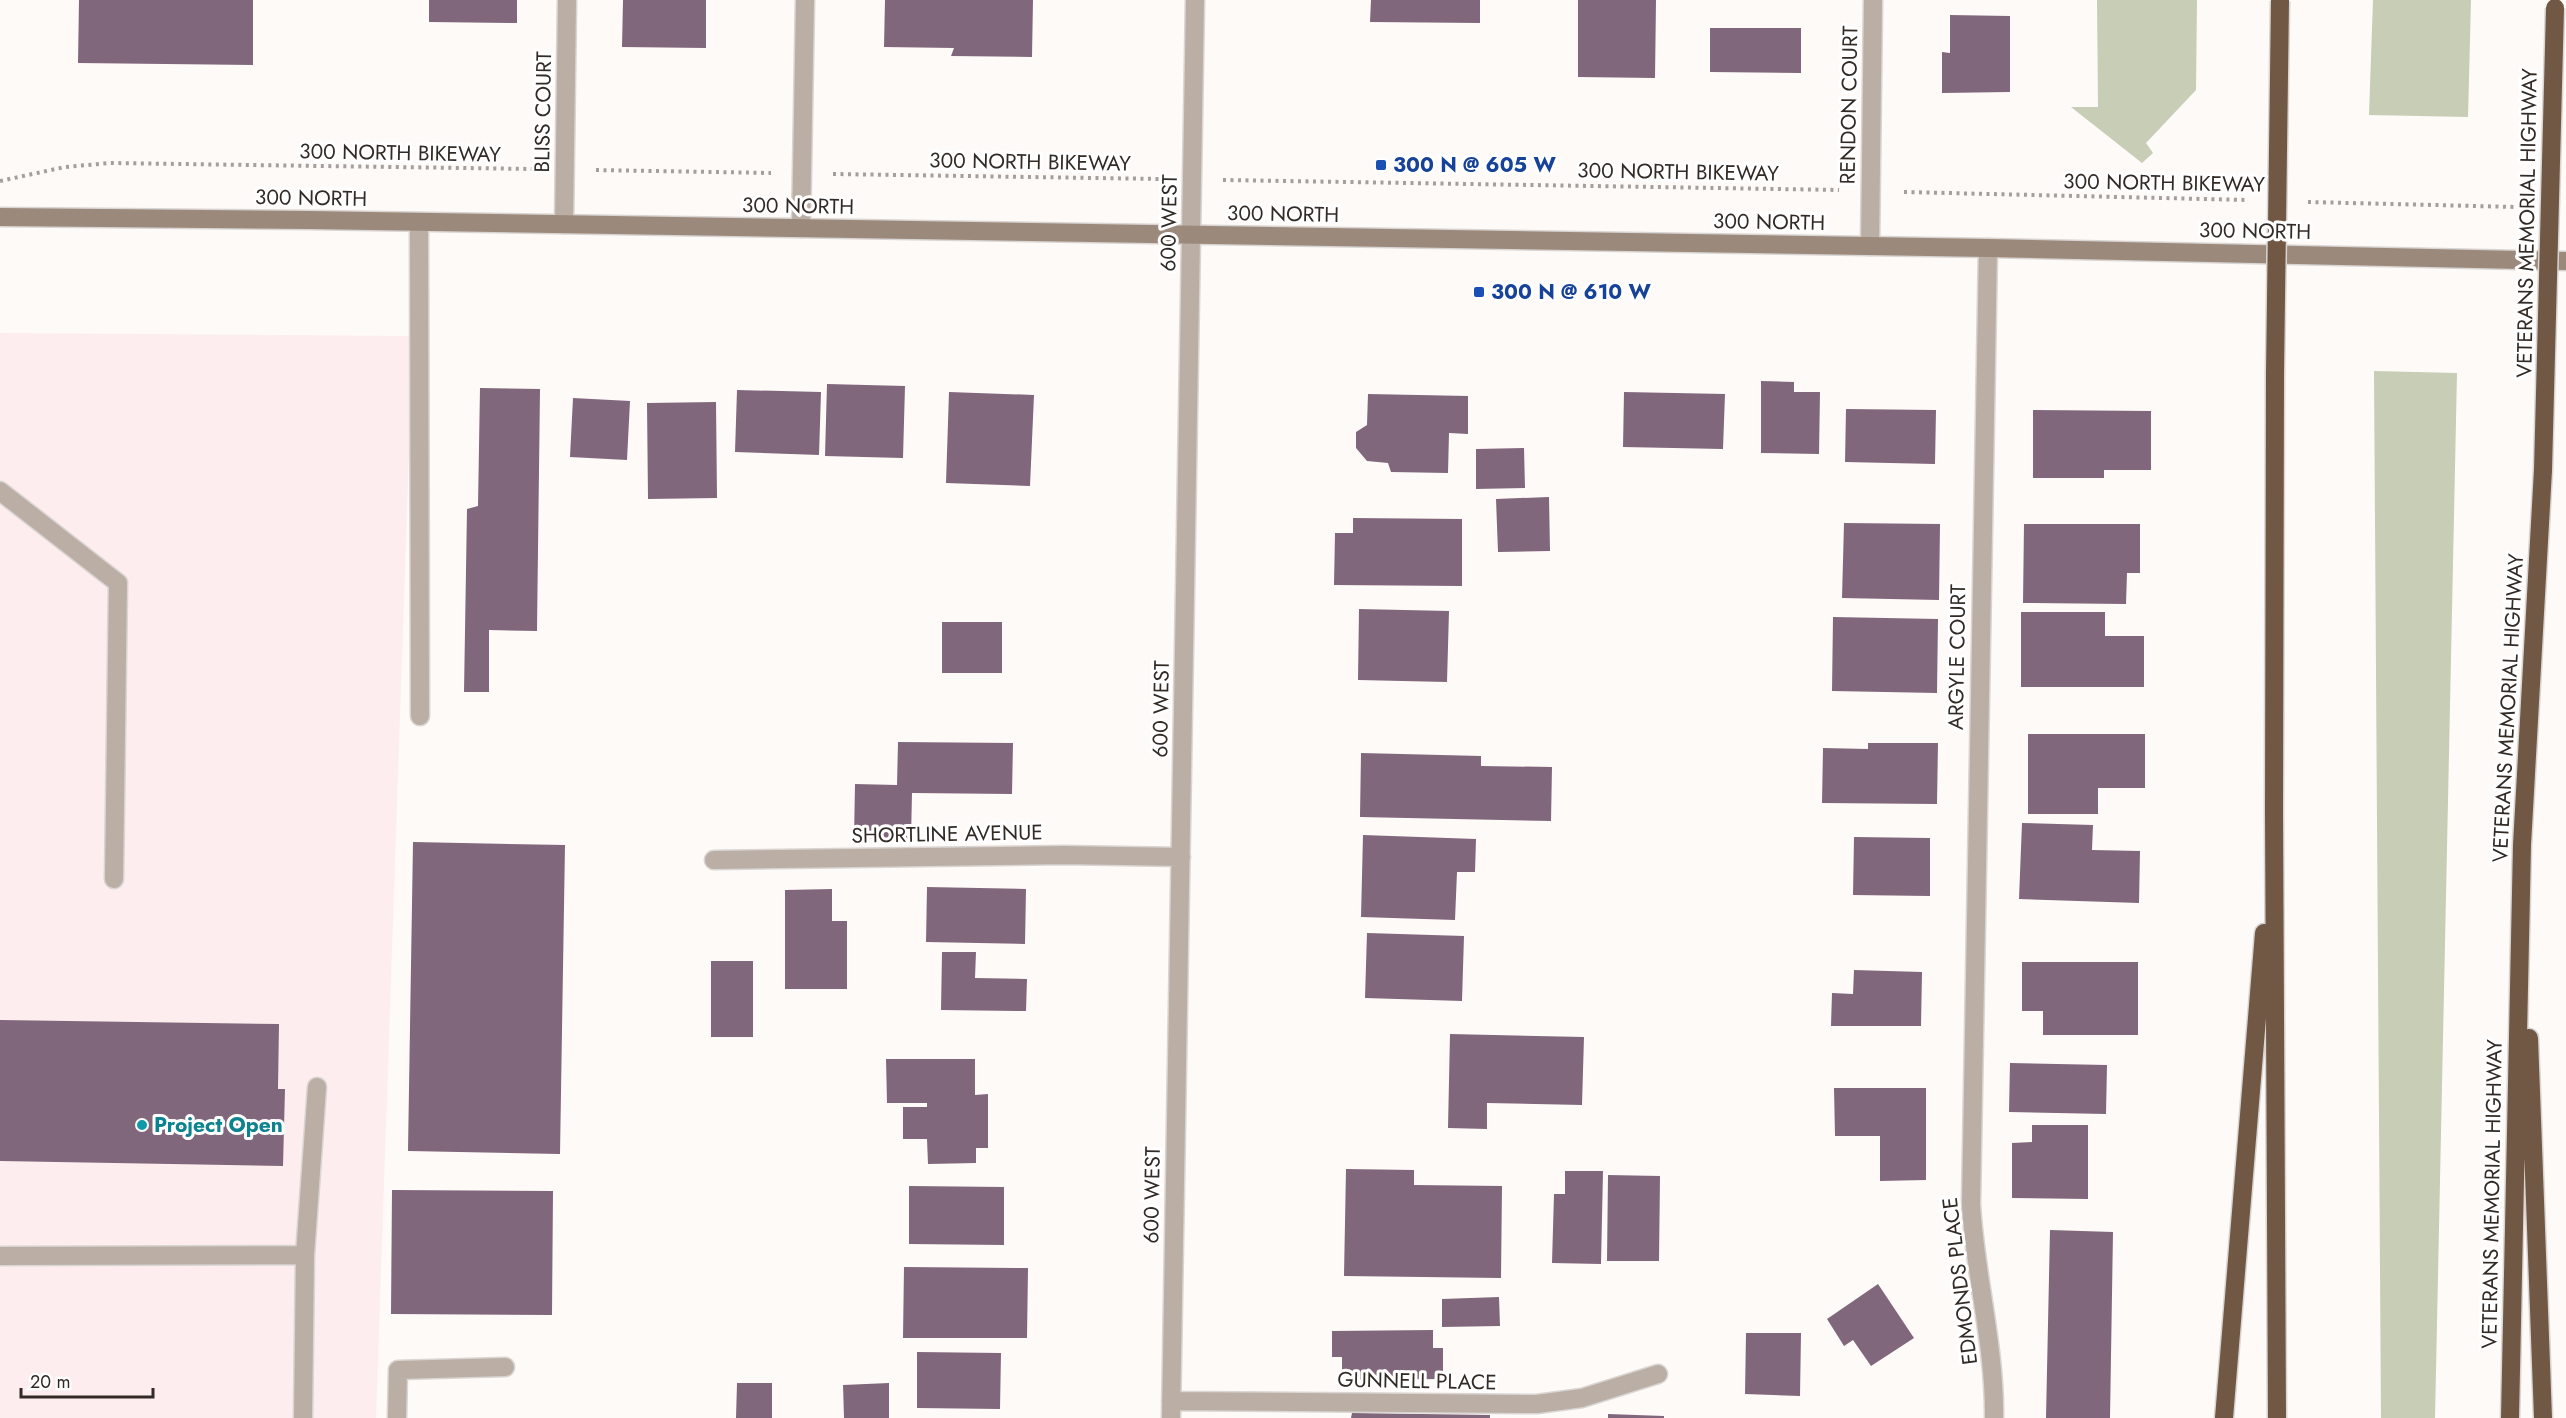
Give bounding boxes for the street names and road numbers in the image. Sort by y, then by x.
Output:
street label: RENDON COURT [1833,25,1865,185]
street label: BLISS COURT [527,51,559,173]
street label: VETERANS MEMORIAL HIGHWAY [2509,68,2545,378]
street label: 300 NORTH BIKEWAY [299,136,501,170]
street label: 300 NORTH BIKEWAY [929,145,1131,179]
street label: 300 NORTH BIKEWAY [1577,155,1779,189]
street label: 300 NORTH BIKEWAY [2063,166,2265,200]
street label: 600 WEST [1153,174,1185,272]
street label: 300 NORTH [255,182,367,214]
street label: 300 NORTH [742,190,854,222]
street label: 300 NORTH [1227,198,1339,230]
street label: 300 NORTH [1713,206,1825,238]
street label: 300 NORTH [2199,215,2311,247]
street label: VETERANS MEMORIAL HIGHWAY [2485,553,2531,863]
street label: ARGYLE COURT [1941,584,1973,730]
street label: 600 WEST [1145,660,1177,758]
street label: SHORTLINE AVENUE [851,817,1043,851]
street label: VETERANS MEMORIAL HIGHWAY [2474,1039,2510,1349]
street label: 600 WEST [1136,1146,1168,1244]
street label: EDMONDS PLACE [1935,1196,1985,1366]
street label: GUNNELL PLACE [1337,1365,1497,1397]

